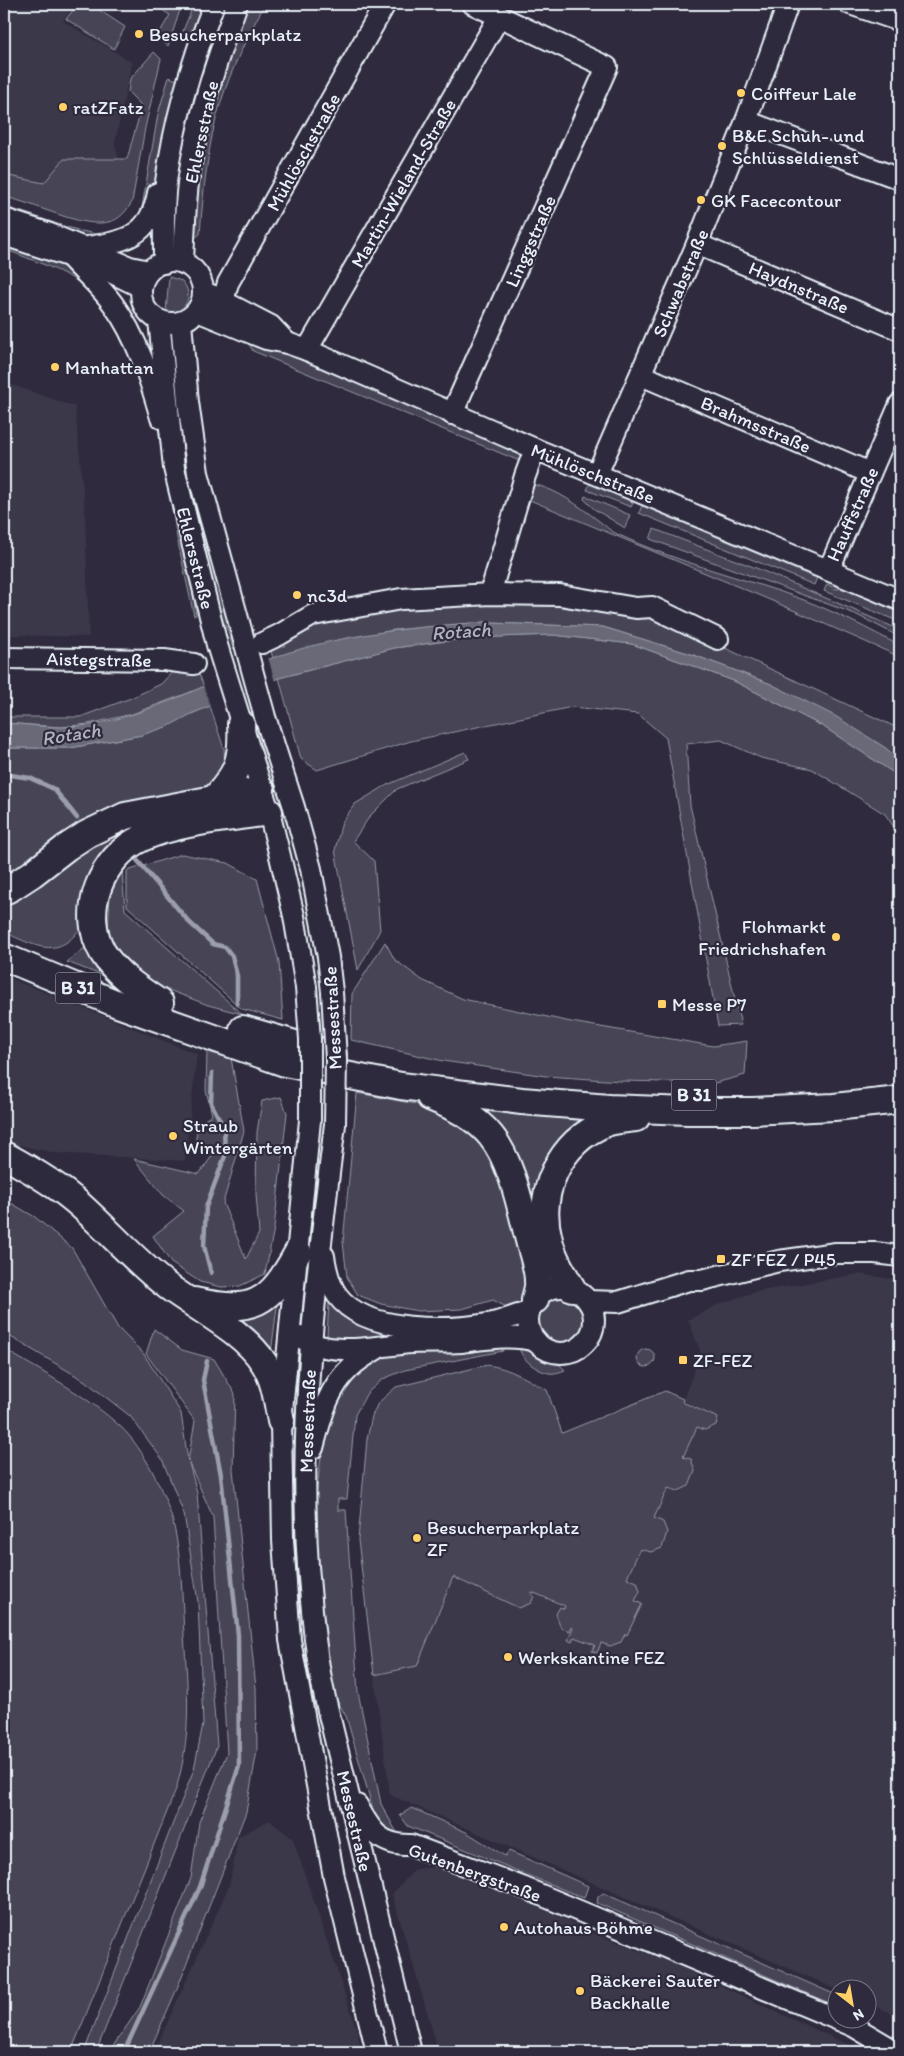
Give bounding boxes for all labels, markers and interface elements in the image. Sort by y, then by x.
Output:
place label: Besucherparkplatz [149,23,301,46]
marker: Besucherparkplatz [133,28,145,40]
street label: Ehlersstraße [179,79,224,186]
place label: Coiffeur Lale [751,82,857,105]
marker: Coiffeur Lale [735,87,747,99]
street label: Mühlöschstraße [262,89,345,215]
street label: Martin-Wieland-Straße [346,95,461,272]
place label: ratZFatz [73,96,144,119]
marker: ratZFatz [57,101,69,113]
place label: B&E Schuh- und Schlüsseldienst [732,124,864,169]
marker: B&E Schuh- und Schlüsseldienst [716,140,728,152]
place label: GK Facecontour [711,189,842,212]
street label: Linggstraße [500,192,561,291]
marker: GK Facecontour [695,194,707,206]
street label: Schwabstraße [647,226,714,341]
street label: Haydnstraße [745,256,852,319]
place label: Manhattan [65,356,154,379]
marker: Manhattan [49,361,61,373]
street label: Brahmsstraße [697,391,814,458]
street label: Mühlöschstraße [528,438,658,509]
street label: Hauffstraße [821,463,883,565]
street label: Ehlersstraße [172,505,219,612]
place label: nc3d [307,584,348,607]
marker: nc3d [291,589,303,601]
water label: Rotach [431,617,492,645]
street label: Aistegstraße [46,647,152,672]
water label: Rotach [40,717,102,750]
place label: Flohmarkt Friedrichshafen [698,915,826,960]
marker: Flohmarkt Friedrichshafen [830,931,842,943]
street label: Messestraße [318,966,347,1070]
road number: B 31 [56,972,100,1004]
place label: Messe P7 [672,993,746,1016]
marker: Messe P7 [656,998,668,1010]
road number: B 31 [672,1080,716,1110]
place label: Straub Wintergärten [183,1114,293,1159]
marker: Straub Wintergärten [167,1130,179,1142]
place label: ZF FEZ / P45 [731,1248,836,1271]
marker: ZF FEZ / P45 [715,1253,727,1265]
place label: ZF-FEZ [693,1349,752,1372]
marker: ZF-FEZ [677,1354,689,1366]
street label: Messestraße [294,1369,321,1473]
place label: Besucherparkplatz ZF [427,1516,579,1561]
marker: Besucherparkplatz ZF [411,1532,423,1544]
place label: Werkskantine FEZ [518,1646,665,1669]
marker: Werkskantine FEZ [502,1651,514,1663]
street label: Messestraße [332,1768,377,1874]
street label: Gutenbergstraße [405,1838,544,1907]
place label: Autohaus Böhme [514,1916,653,1939]
marker: Autohaus Böhme [498,1921,510,1933]
place label: Bäckerei Sauter Backhalle [590,1969,721,2014]
north arrow [826,1978,876,2028]
marker: Bäckerei Sauter Backhalle [574,1985,586,1997]
text: N [850,2005,867,2024]

